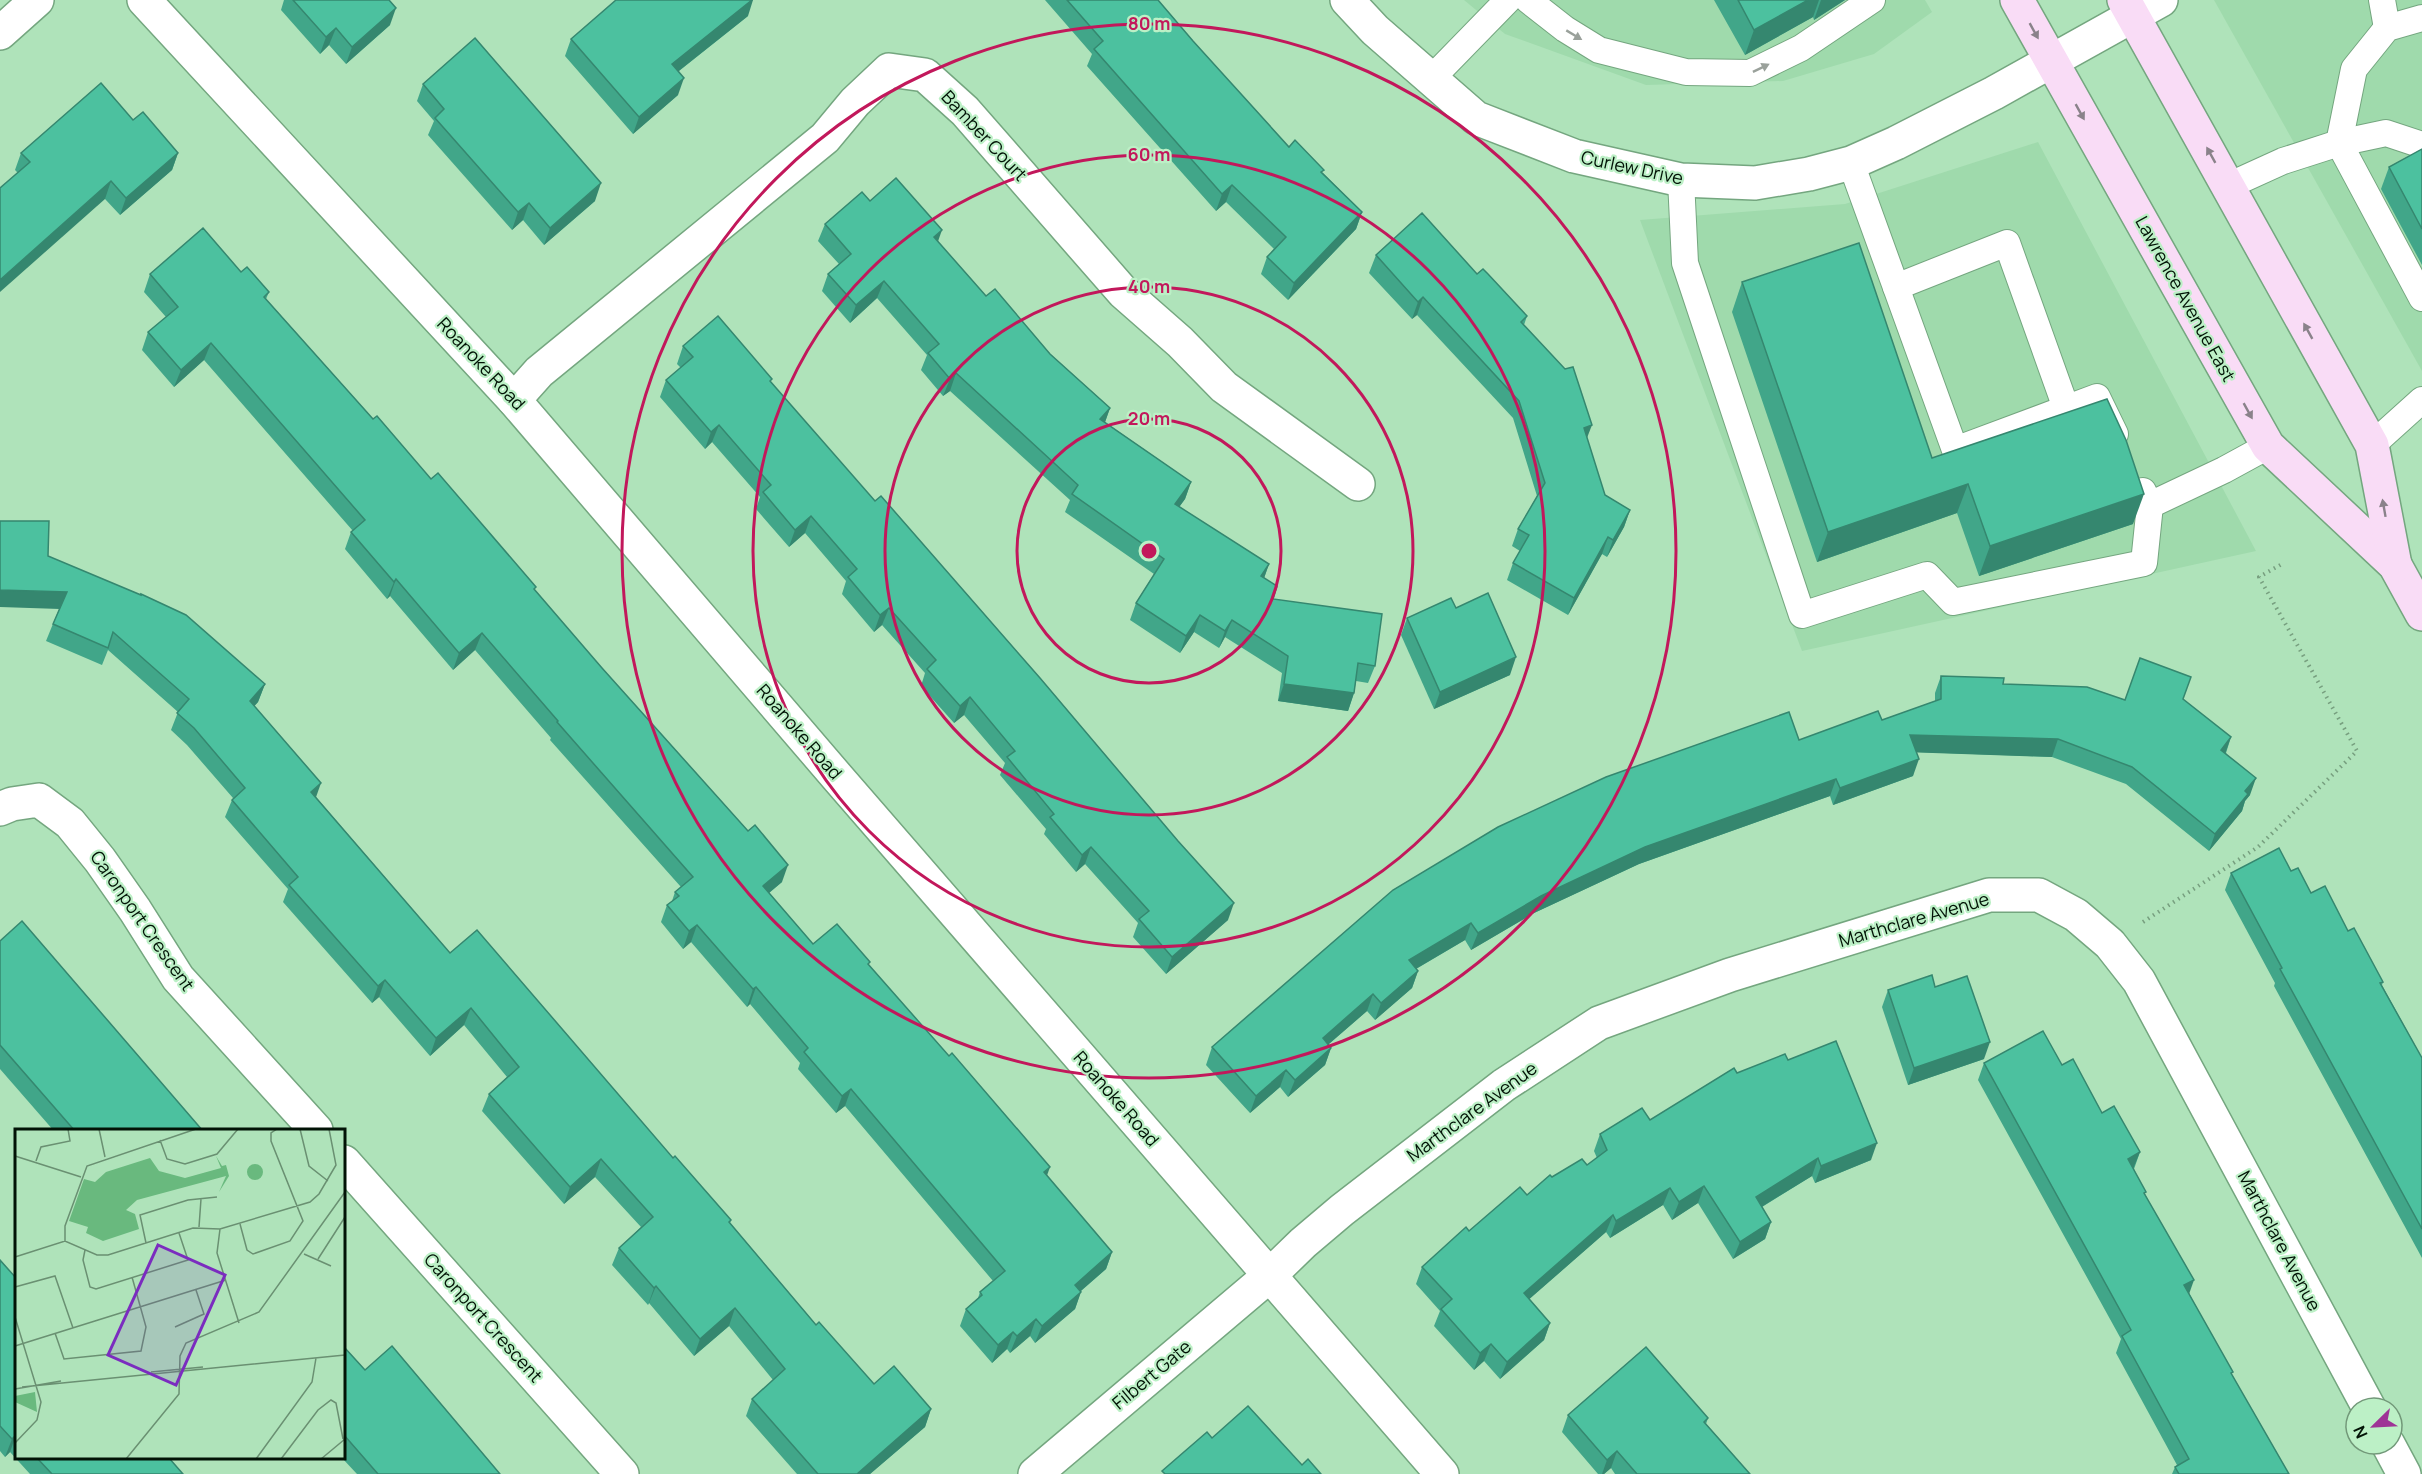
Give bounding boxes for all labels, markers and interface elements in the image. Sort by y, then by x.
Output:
text: 80 m [1128,11,1170,35]
one-way arrow [2029,23,2039,40]
one-way arrow [1566,30,1582,41]
one-way arrow [1753,63,1770,72]
street label: Bamber Court [937,85,1033,186]
one-way arrow [2075,104,2085,121]
text: 60 m [1128,142,1170,166]
street label: Curlew Drive [1579,144,1686,190]
one-way arrow [2206,146,2216,163]
street label: Lawrence Avenue East [2130,211,2241,386]
text: 40 m [1128,274,1170,298]
street label: Roanoke Road [432,312,531,415]
one-way arrow [2304,322,2314,339]
one-way arrow [2242,402,2252,419]
text: 20 m [1128,406,1170,430]
one-way arrow [2379,498,2388,517]
centre of rings [1139,541,1159,561]
street label: Roanoke Road [752,679,848,784]
street label: Caronport Crescent [85,845,200,995]
street label: Marthclare Avenue [1836,886,1992,952]
street label: Roanoke Road [1069,1046,1165,1151]
street label: Marthclare Avenue [1401,1056,1541,1167]
inset map [15,1129,345,1459]
street label: Marthclare Avenue [2233,1166,2327,1315]
street label: Caronport Crescent [419,1248,548,1387]
street label: Filbert Gate [1107,1334,1196,1414]
north arrow [2344,1396,2404,1456]
text: N [2348,1422,2373,1442]

